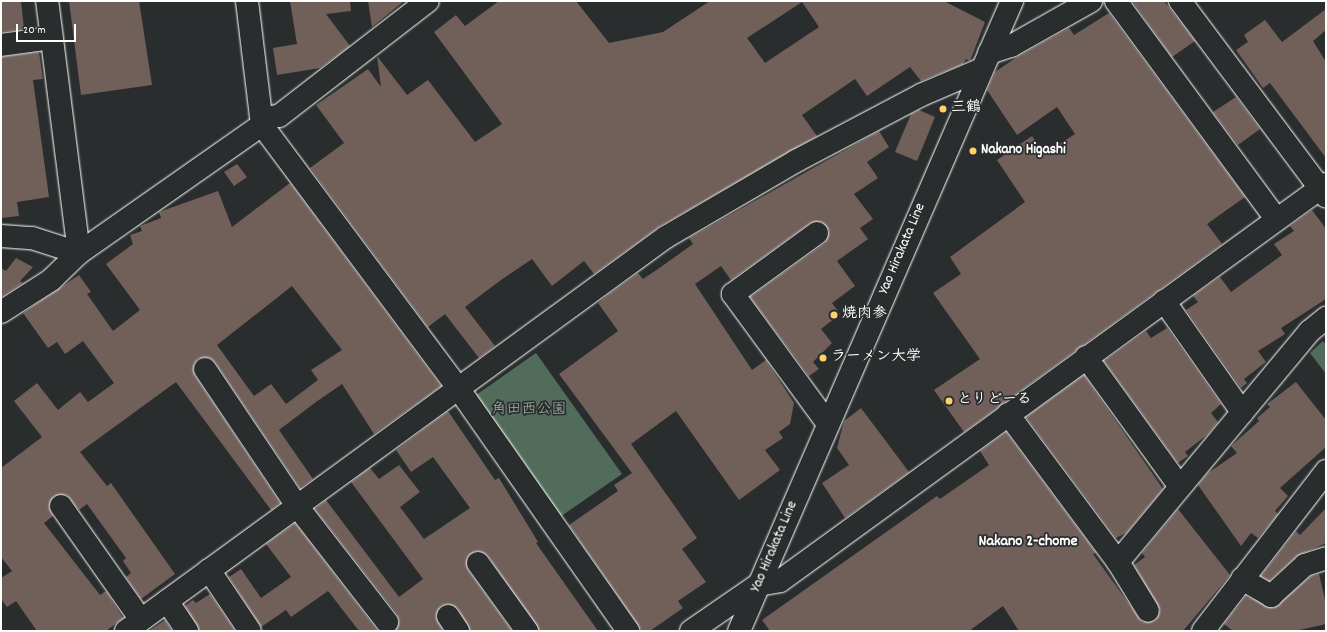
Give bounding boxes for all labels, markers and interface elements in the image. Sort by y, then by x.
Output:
scale bar [18,16,78,42]
text: 20 m [23,22,46,39]
place label: 三鶴 [951,100,981,118]
marker: 三鶴 [938,104,948,114]
place label: Nakano Higashi [981,142,1066,160]
marker: Nakano Higashi [968,146,978,156]
street label: Yao Hirakata Line [876,201,930,297]
place label: 焼肉参 [842,306,887,324]
marker: 焼肉参 [829,310,839,320]
place label: ラーメン大学 [831,349,921,367]
marker: ラーメン大学 [818,353,828,363]
place label: とりどーる [957,392,1032,410]
marker: とりどーる [944,396,954,406]
park label: 角田西公園 [492,402,566,420]
street label: Yao Hirakata Line [748,499,802,595]
district label: Nakano 2-chome [978,532,1078,552]

